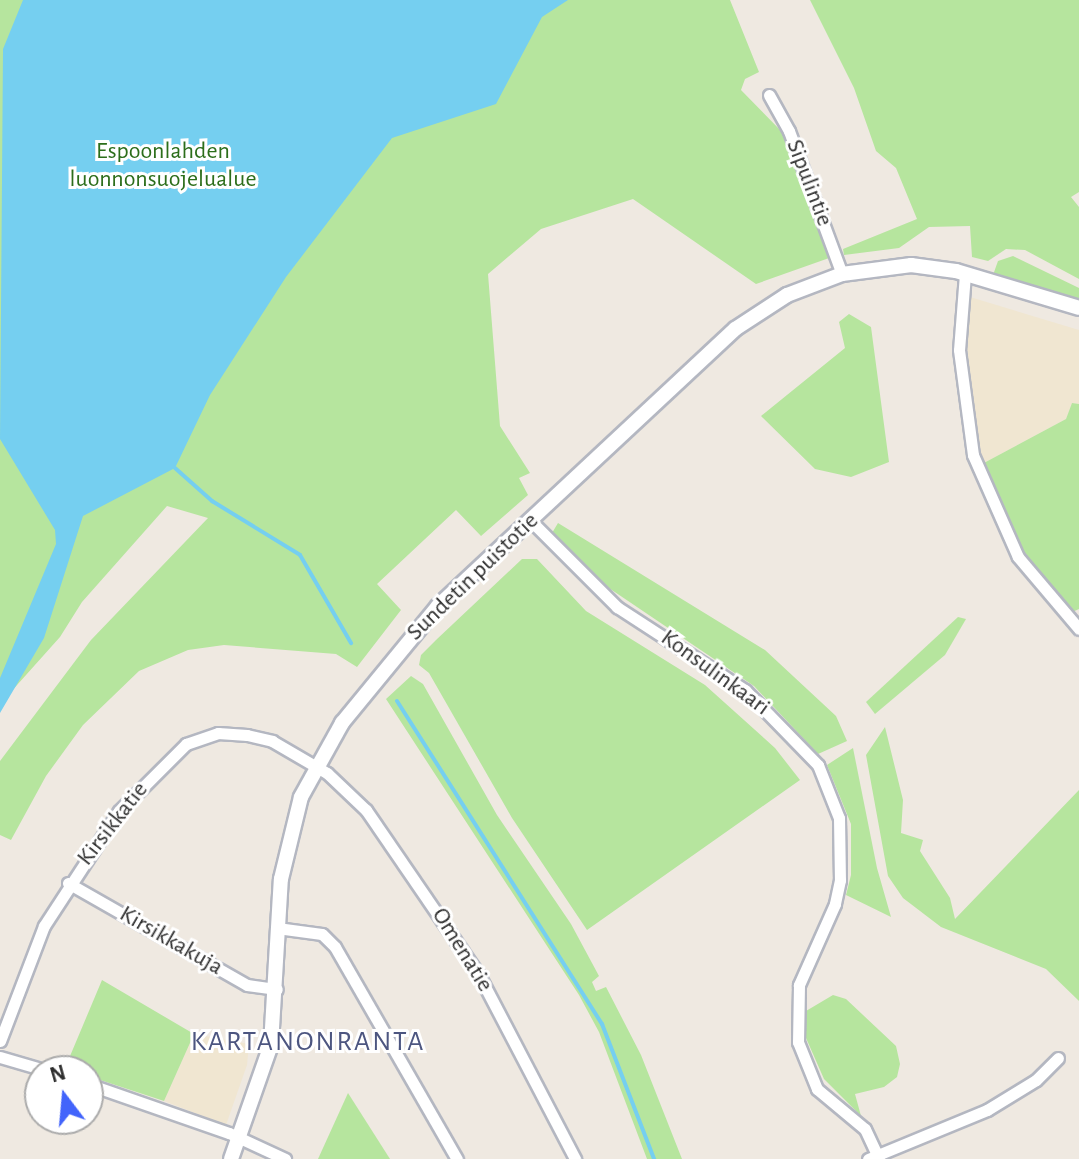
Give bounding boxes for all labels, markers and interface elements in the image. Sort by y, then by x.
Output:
street label: Sipulintie [779,136,839,230]
park label: Espoonlahden luonnonsuojelualue [70,138,256,194]
street label: Sundetin puistotie [401,507,545,647]
street label: Konsulinkaari [655,624,775,722]
street label: Kirsikkatie [71,776,155,872]
street label: Kirsikkakuja [114,900,228,982]
street label: Omenatie [425,903,499,997]
district label: KARTANONRANTA [191,1025,425,1059]
north arrow [24,1055,104,1135]
text: N [48,1061,68,1087]

